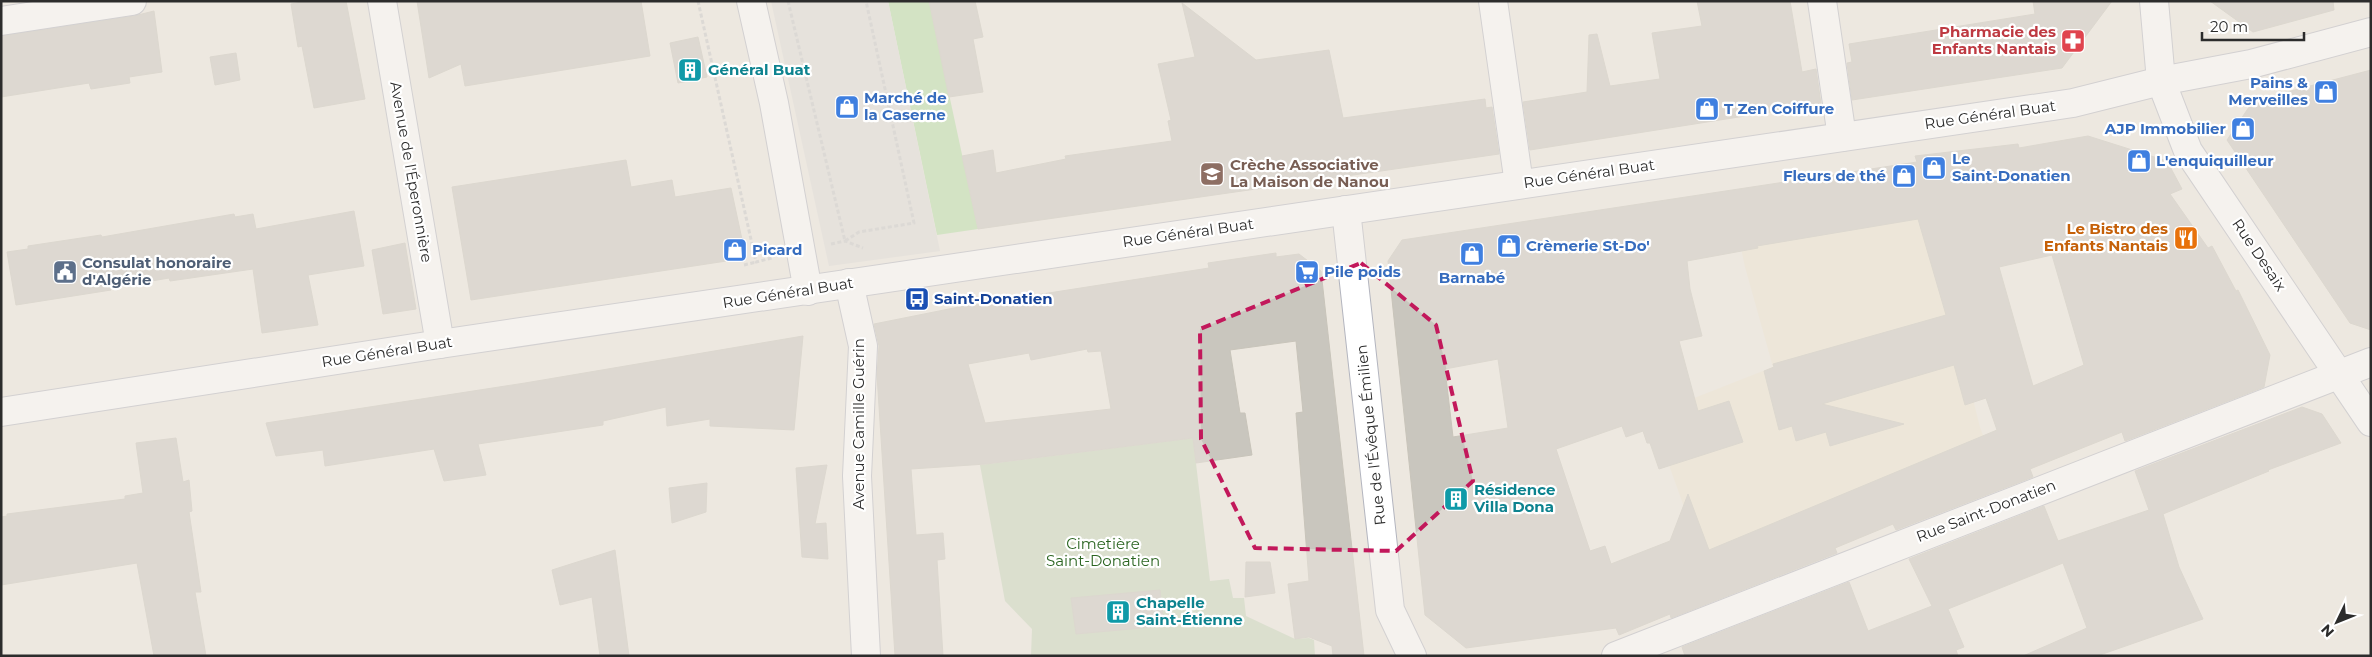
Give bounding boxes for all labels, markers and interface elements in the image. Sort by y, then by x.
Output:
scale bar [2202,10,2304,42]
text: 20 m [2210,17,2248,36]
place label: Pharmacie des Enfants Nantais [1932,22,2056,58]
pharmacy icon: Pharmacie des Enfants Nantais [2060,28,2086,54]
building icon: Général Buat [677,57,703,83]
place label: Général Buat [708,60,811,79]
place label: Pains & Merveilles [2228,73,2308,109]
shop icon: Pains & Merveilles [2313,79,2339,105]
street label: Avenue de l'Éperonnière [386,80,437,264]
place label: Marché de la Caserne [864,88,947,124]
shop icon: Marché de la Caserne [834,94,860,120]
shop icon: T Zen Coiffure [1694,96,1720,122]
street label: Rue Général Buat [1923,96,2057,133]
place label: T Zen Coiffure [1724,99,1834,118]
shop icon: AJP Immobilier [2230,116,2256,142]
place label: AJP Immobilier [2104,119,2227,138]
shop icon: L'enquiquilleur [2126,148,2152,174]
place label: Le Saint-Donatien [1952,149,2071,185]
place label: L'enquiquilleur [2156,151,2274,170]
place label: Crèche Associative La Maison de Nanou [1230,155,1389,191]
street label: Rue Général Buat [1522,155,1656,192]
shop icon: Le Saint-Donatien [1921,155,1947,181]
school or university icon: Crèche Associative La Maison de Nanou [1199,161,1225,187]
shop icon: Fleurs de thé [1891,163,1917,189]
place label: Fleurs de thé [1783,166,1886,185]
street label: Rue Général Buat [1121,214,1255,251]
street label: Rue Desaix [2228,215,2291,295]
place label: Le Bistro des Enfants Nantais [2044,219,2168,255]
restaurant icon: Le Bistro des Enfants Nantais [2173,225,2199,251]
shop icon: Crèmerie St-Do' [1496,233,1522,259]
place label: Crèmerie St-Do' [1526,236,1650,255]
shop icon: Picard [722,237,748,263]
place label: Picard [752,240,802,259]
shop icon: Barnabé [1459,241,1485,267]
place label: Consulat honoraire d'Algérie [82,253,232,289]
public building icon: Consulat honoraire d'Algérie [52,259,78,285]
supermarket icon: Pile poids [1294,259,1320,285]
place label: Pile poids [1324,262,1401,281]
place label: Barnabé [1439,268,1505,287]
street label: Rue Général Buat [721,273,855,312]
bus stop icon: Saint-Donatien [904,286,930,312]
place label: Saint-Donatien [934,289,1053,308]
street label: Rue Général Buat [320,332,454,371]
street label: Avenue Camille Guérin [849,338,868,510]
street label: Rue de l'Évêque Émilien [1352,344,1389,526]
street label: Rue Saint-Donatien [1913,475,2058,546]
place label: Résidence Villa Dona [1473,480,1555,516]
building icon: Résidence Villa Dona [1443,486,1469,512]
park label: Cimetière Saint-Donatien [1046,534,1160,570]
place label: Chapelle Saint-Étienne [1136,593,1243,629]
north arrow [2312,597,2362,647]
building icon: Chapelle Saint-Étienne [1105,599,1131,625]
text: N [2317,621,2338,641]

